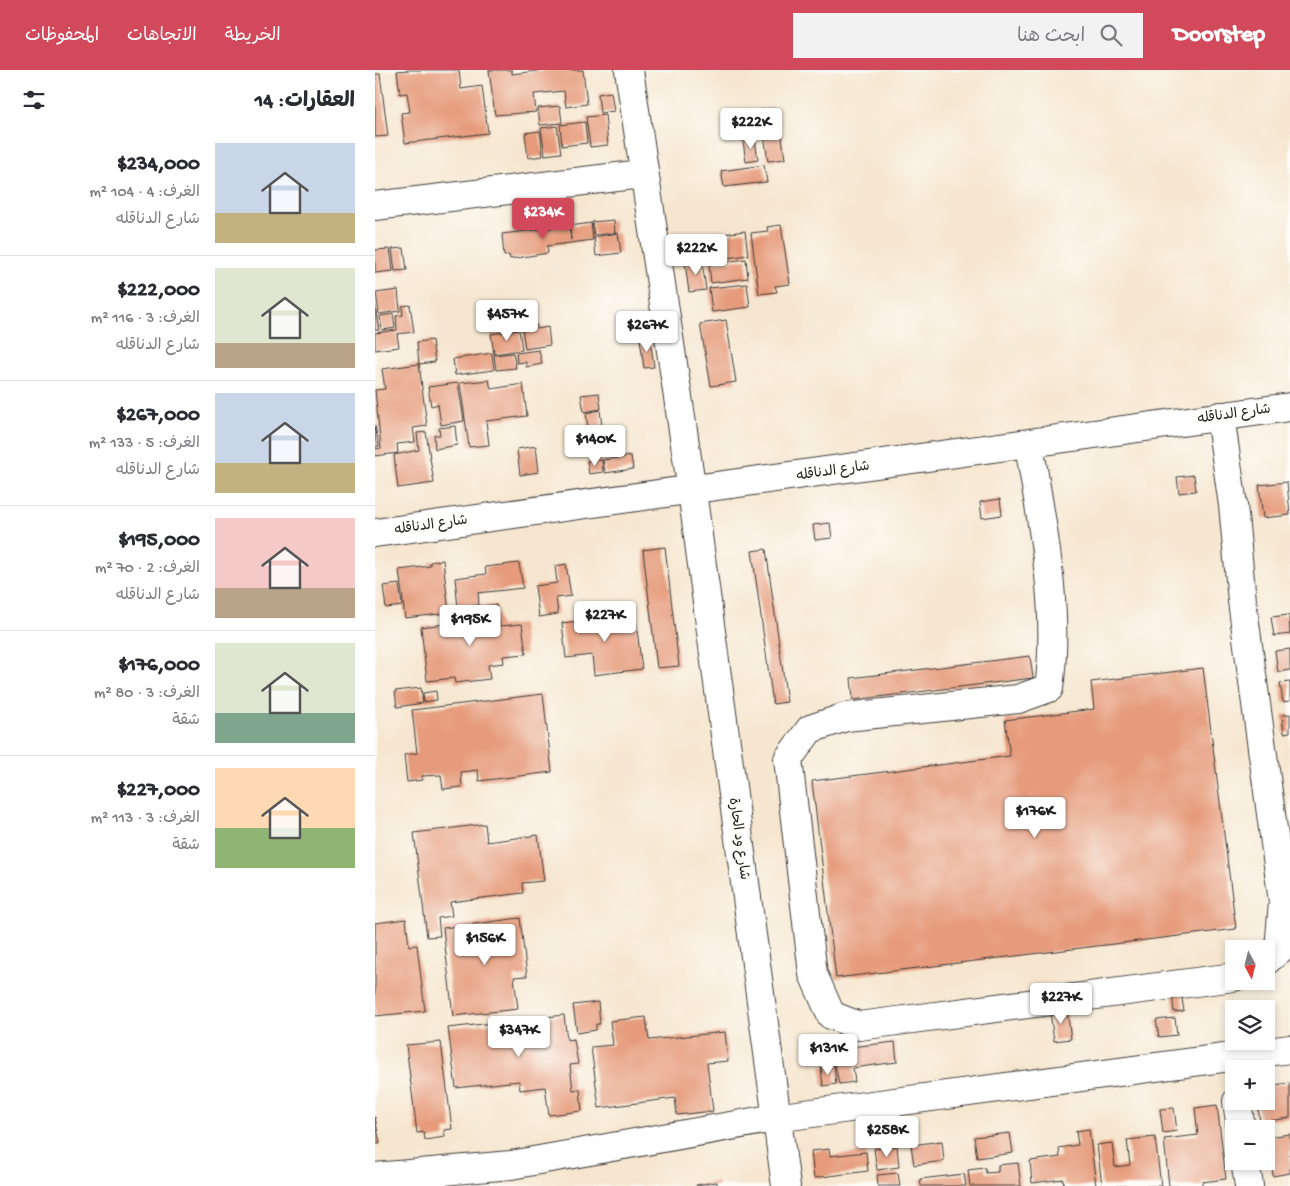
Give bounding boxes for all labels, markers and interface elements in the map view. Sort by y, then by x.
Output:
search box [793,13,1143,58]
icon: search [1097,21,1125,49]
text: Doorstep [1173,21,1265,50]
text: المحفوظات [25,26,99,47]
text: الاتجاهات [127,26,197,47]
text: الخريطة [225,26,281,47]
text: ابحث هنا [1017,26,1085,49]
icon: filters [20,86,48,114]
text: العقارات: 14 [255,90,355,115]
pin: $222K [716,108,786,150]
text: $222K [731,114,771,133]
text: $234,000 [117,153,200,178]
icon: home [255,163,315,223]
text: الغرف: 4 · 104 m² [89,184,200,203]
pin: $234K [508,198,578,240]
text: $234K [523,204,563,223]
text: شارع الدناقله [115,211,200,230]
pin: $222K [661,234,731,276]
text: $222K [676,240,716,259]
text: $222,000 [117,279,200,304]
icon: home [255,288,315,348]
pin: $457K [472,300,542,342]
text: $457K [487,306,527,325]
text: الغرف: 3 · 116 m² [91,310,200,329]
pin: $267K [612,310,682,353]
text: $267K [627,317,667,336]
text: شارع الدناقله [115,337,200,356]
street label: شارع الدناقله [1196,401,1272,429]
text: $267,000 [116,404,200,429]
icon: home [255,413,315,473]
pin: $140K [560,424,630,467]
text: $140K [575,431,615,450]
text: الغرف: 5 · 133 m² [89,435,200,454]
street label: شارع الدناقله [795,458,871,486]
text: شارع الدناقله [115,462,200,481]
street label: شارع الدناقله [393,512,469,540]
text: $195,000 [118,529,200,554]
icon: home [255,538,315,598]
text: الغرف: 2 · 70 m² [95,560,200,579]
text: شارع الدناقله [115,587,200,606]
pin: $227K [570,600,640,643]
pin: $195K [435,604,505,647]
text: $227K [585,607,625,626]
text: $195K [451,611,489,630]
text: $176,000 [118,654,200,679]
icon: home [255,663,315,723]
text: الغرف: 3 · 80 m² [94,685,200,704]
text: شقة [172,712,200,731]
text: $227,000 [117,779,200,804]
icon: home [255,788,315,848]
pin: $176K [1000,796,1070,839]
street label: شارع ود الحارة [724,797,752,881]
text: $176K [1016,803,1054,822]
text: الغرف: 3 · 113 m² [91,810,200,829]
text: شقة [172,837,200,856]
pin: $156K [450,924,520,966]
text: $156K [466,930,504,949]
north arrow [1225,940,1275,990]
map controls [1225,940,1275,1170]
pin: $227K [1026,982,1096,1025]
text: $227K [1041,989,1081,1008]
button: layers [1225,1000,1275,1050]
pin: $347K [484,1016,554,1058]
text: $347K [499,1022,539,1041]
pin: $131K [793,1034,863,1076]
text: $131K [809,1040,847,1059]
button: + [1225,1060,1275,1110]
pin: $258K [852,1116,922,1158]
button: − [1225,1120,1275,1170]
text: $258K [866,1122,908,1141]

